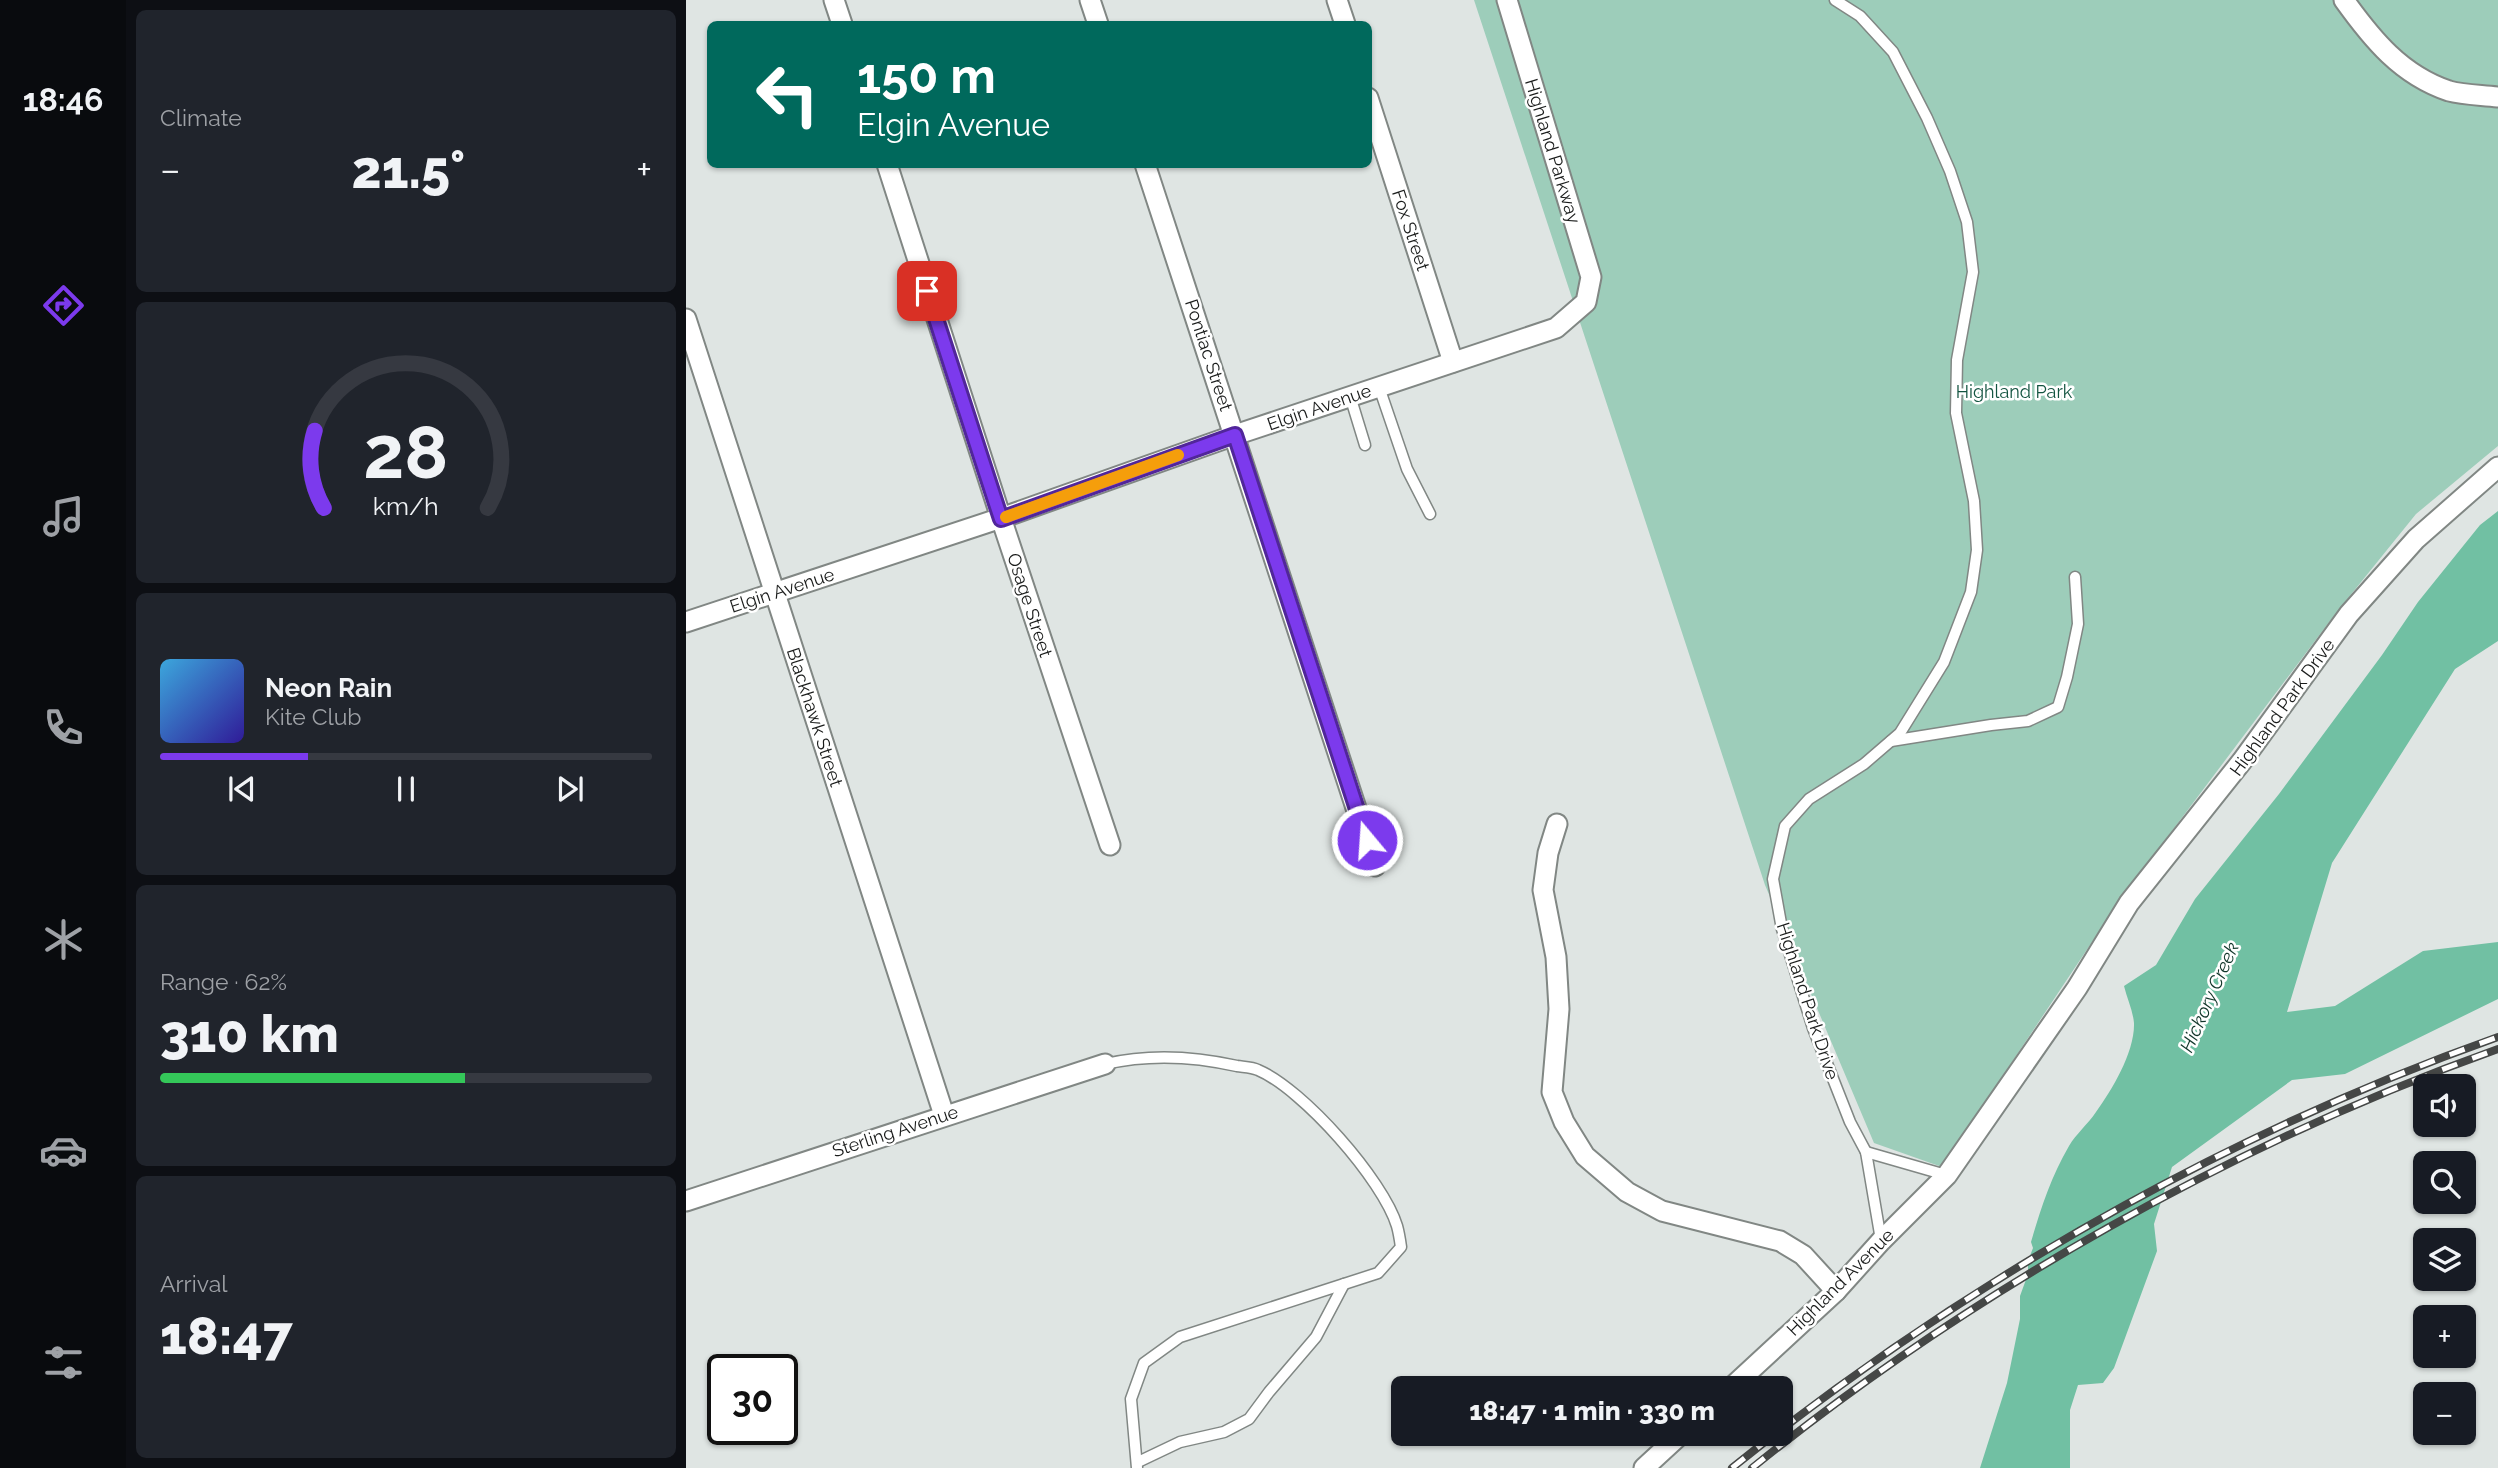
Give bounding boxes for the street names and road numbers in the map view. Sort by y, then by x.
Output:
street label: Highland Parkway [1521,76,1585,226]
street label: Fox Street [1388,187,1434,273]
street label: Pontiac Street [1181,296,1237,414]
street label: Elgin Avenue [1264,379,1374,435]
street label: Osage Street [1003,550,1057,660]
street label: Elgin Avenue [727,563,837,617]
street label: Highland Park Drive [2225,634,2339,780]
street label: Blackhawk Street [783,645,847,789]
street label: Highland Park Drive [1773,920,1843,1083]
street label: Sterling Avenue [829,1101,961,1161]
street label: Highland Avenue [1782,1224,1898,1340]

